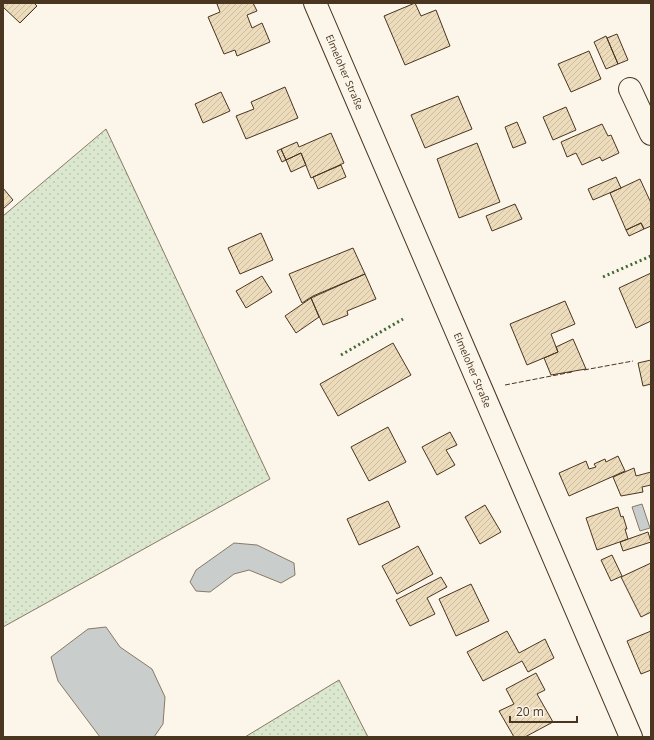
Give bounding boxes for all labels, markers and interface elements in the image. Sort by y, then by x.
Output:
street label: Elmeloher Straße [323,32,367,112]
street label: Elmeloher Straße [451,330,495,410]
scale bar [510,698,577,724]
text: 20 m [516,703,544,720]

